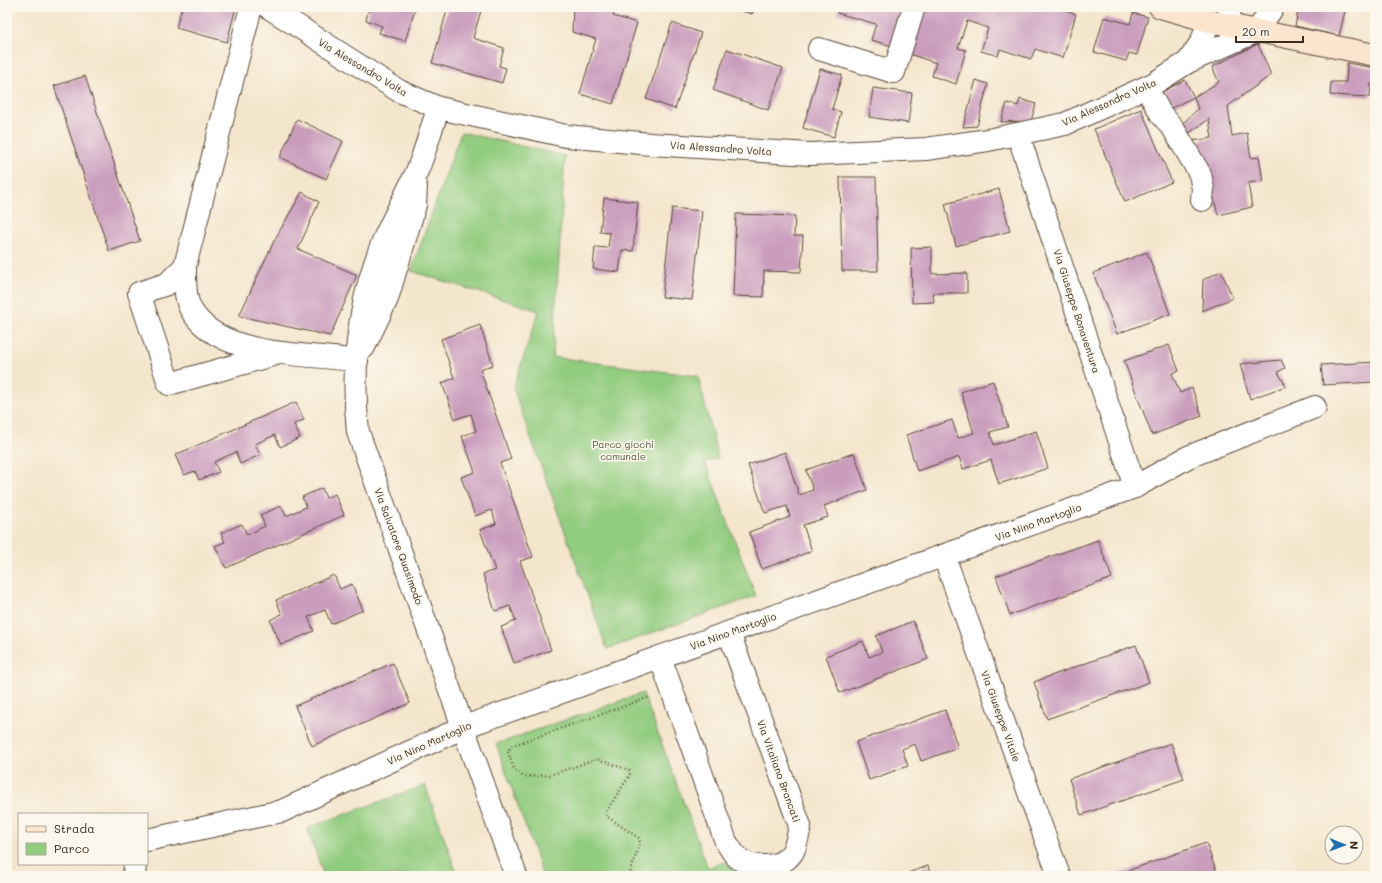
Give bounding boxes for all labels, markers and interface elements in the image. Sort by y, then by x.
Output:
scale bar [1236,18,1303,44]
text: 20 m [1242,23,1270,39]
street label: Via Alessandro Volta [316,35,410,99]
street label: Via Alessandro Volta [1060,75,1158,129]
street label: Via Alessandro Volta [670,137,772,159]
street label: Via Giuseppe Bonaventura [1050,247,1104,375]
park label: Parco giochi comunale [592,437,654,463]
street label: Via Salvatore Quasimodo [371,486,427,606]
street label: Via Nino Martoglio [993,500,1083,544]
street label: Via Nino Martoglio [688,609,778,653]
street label: Via Giuseppe Vitale [978,668,1024,764]
street label: Via Nino Martoglio [385,718,473,768]
street label: Via Vitaliano Brancati [754,718,804,824]
legend [18,813,148,865]
text: Strada [54,820,95,836]
north arrow [1324,825,1364,865]
text: Parco [54,840,89,856]
text: N [1347,841,1362,849]

